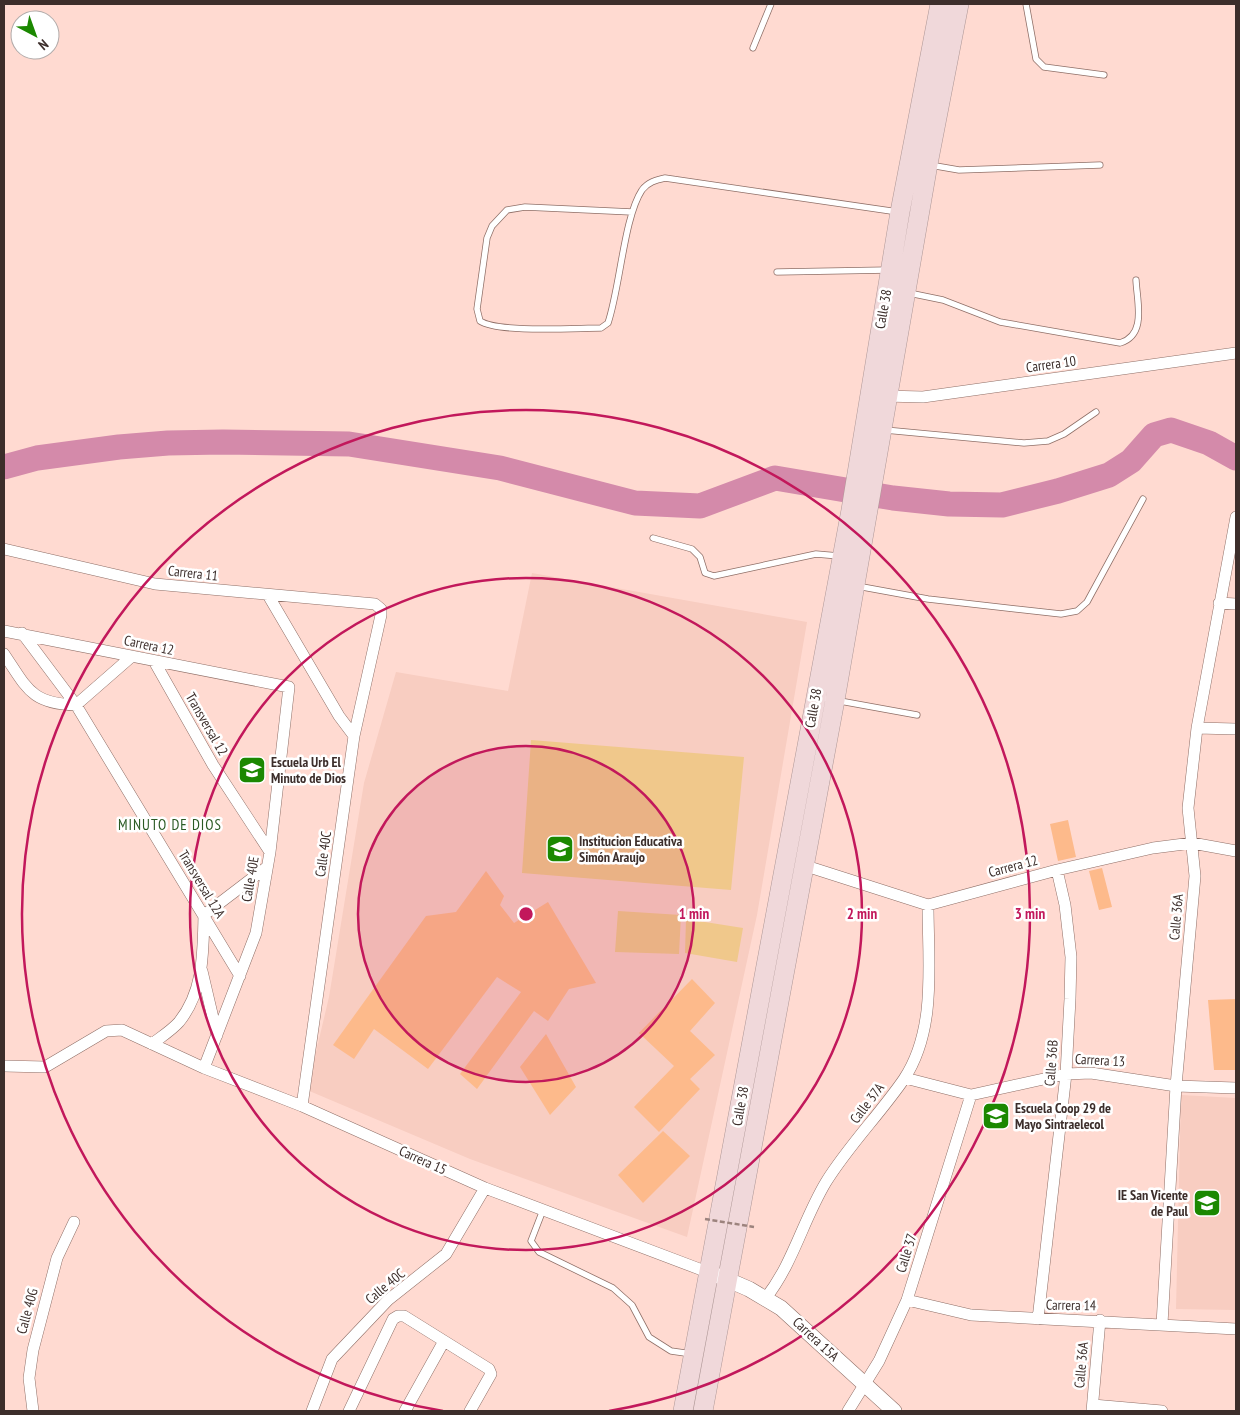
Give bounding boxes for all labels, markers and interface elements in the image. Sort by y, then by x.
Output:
north arrow [10,10,60,60]
text: N [35,36,52,54]
street label: Calle 38 [871,288,895,330]
street label: Carrera 10 [1025,352,1077,376]
street label: Carrera 11 [167,561,219,585]
street label: Carrera 12 [123,631,175,659]
street label: Calle 38 [801,687,825,729]
street label: Transversal 12 [182,689,232,759]
place label: Escuela Urb El Minuto de Dios [271,753,346,787]
school or university icon: Escuela Urb El Minuto de Dios [237,755,267,785]
district label: MINUTO DE DIOS [118,815,222,834]
street label: Calle 40C [311,829,335,878]
place label: Institucion Educativa Simón Araujo [579,832,682,866]
school or university icon: Institucion Educativa Simón Araujo [545,834,575,864]
street label: Transversal 12A [175,847,230,922]
street label: Carrera 12 [986,851,1040,881]
street label: Calle 40E [237,855,263,903]
street label: Calle 36A [1165,893,1187,941]
text: 1 min [679,904,709,923]
text: 2 min [847,904,877,923]
text: 3 min [1015,904,1045,923]
centre of rings [517,905,535,923]
street label: Calle 36B [1040,1039,1062,1087]
street label: Carrera 13 [1074,1050,1126,1070]
street label: Calle 37A [846,1079,888,1127]
street label: Calle 38 [728,1085,752,1127]
place label: Escuela Coop 29 de Mayo Sintraelecol [1015,1099,1111,1133]
school or university icon: Escuela Coop 29 de Mayo Sintraelecol [981,1101,1011,1131]
street label: Carrera 15 [396,1142,450,1178]
place label: IE San Vicente de Paul [1118,1186,1189,1220]
school or university icon: IE San Vicente de Paul [1192,1188,1222,1218]
street label: Calle 37 [892,1231,920,1275]
street label: Calle 40C [362,1264,409,1308]
street label: Calle 40G [12,1286,42,1336]
street label: Carrera 14 [1046,1296,1097,1314]
street label: Carrera 15A [789,1313,843,1365]
street label: Calle 36A [1070,1341,1092,1389]

